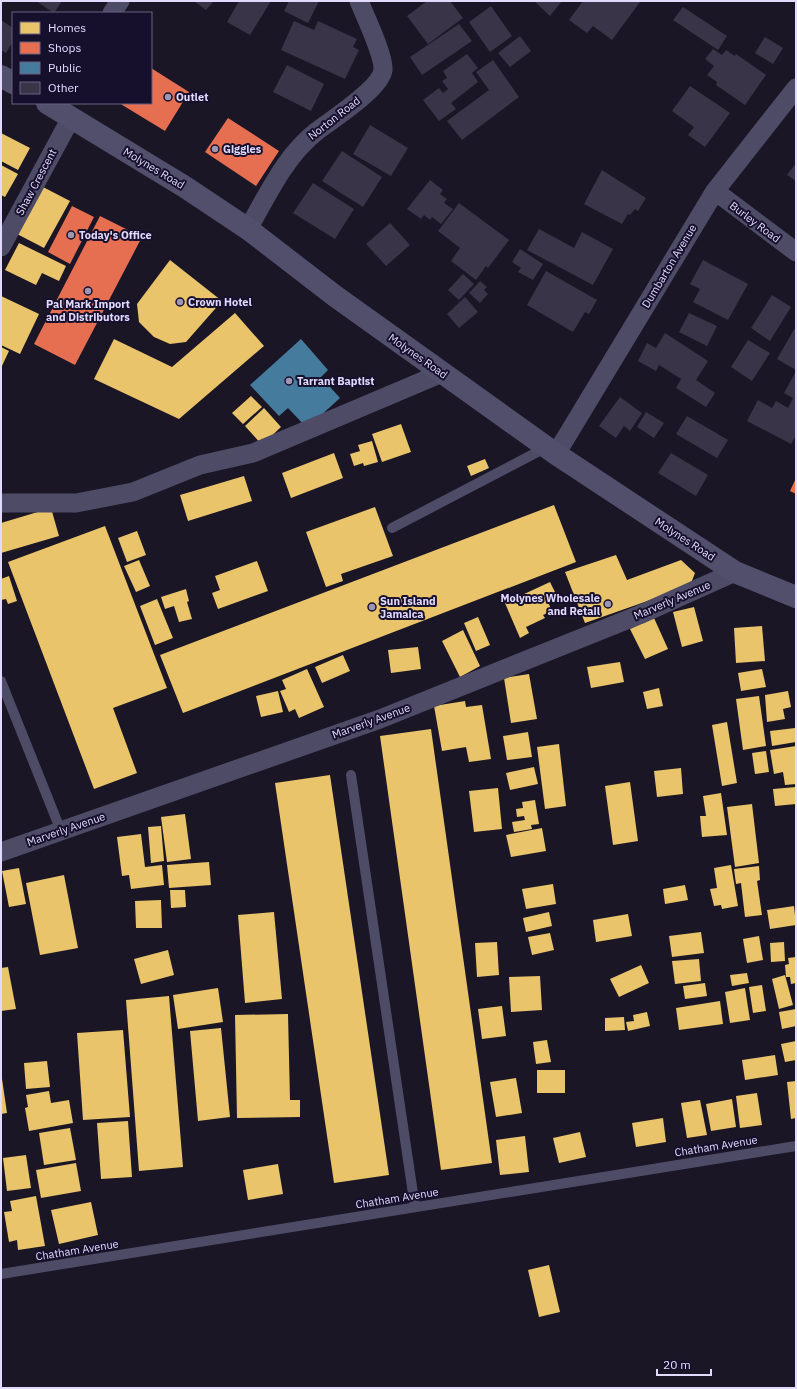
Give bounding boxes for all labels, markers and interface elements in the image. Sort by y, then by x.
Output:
legend [12,12,152,104]
text: Homes [48,20,86,35]
text: Shops [48,40,81,55]
text: Public [48,60,81,75]
text: Other [48,80,79,95]
place label: Outlet [176,90,208,104]
marker: Outlet [163,92,173,102]
street label: Norton Road [305,93,363,143]
place label: Giggles [223,142,262,156]
street label: Molynes Road [121,144,187,192]
marker: Giggles [210,144,220,154]
street label: Shaw Crescent [13,146,59,218]
street label: Burley Road [727,198,783,246]
street label: Dumbarton Avenue [639,222,699,310]
place label: Today's Office [79,228,152,242]
marker: Today's Office [66,230,76,240]
marker: Pal Mark Import and Distributors [83,286,93,296]
place label: Crown Hotel [188,295,252,309]
place label: Pal Mark Import and Distributors [46,297,130,324]
marker: Crown Hotel [175,297,185,307]
street label: Molynes Road [386,330,450,382]
place label: Tarrant Baptist [297,374,375,388]
marker: Tarrant Baptist [284,376,294,386]
street label: Molynes Road [652,514,718,564]
street label: Marverly Avenue [631,578,713,622]
place label: Molynes Wholesale and Retail [500,591,601,618]
place label: Sun Island Jamaica [380,594,436,621]
marker: Molynes Wholesale and Retail [603,599,613,609]
marker: Sun Island Jamaica [367,602,377,612]
street label: Marverly Avenue [330,700,412,742]
street label: Marverly Avenue [25,809,107,849]
street label: Chatham Avenue [673,1133,759,1159]
street label: Chatham Avenue [354,1185,440,1211]
street label: Chatham Avenue [34,1237,120,1263]
scale bar [657,1351,711,1377]
text: 20 m [663,1357,691,1372]

